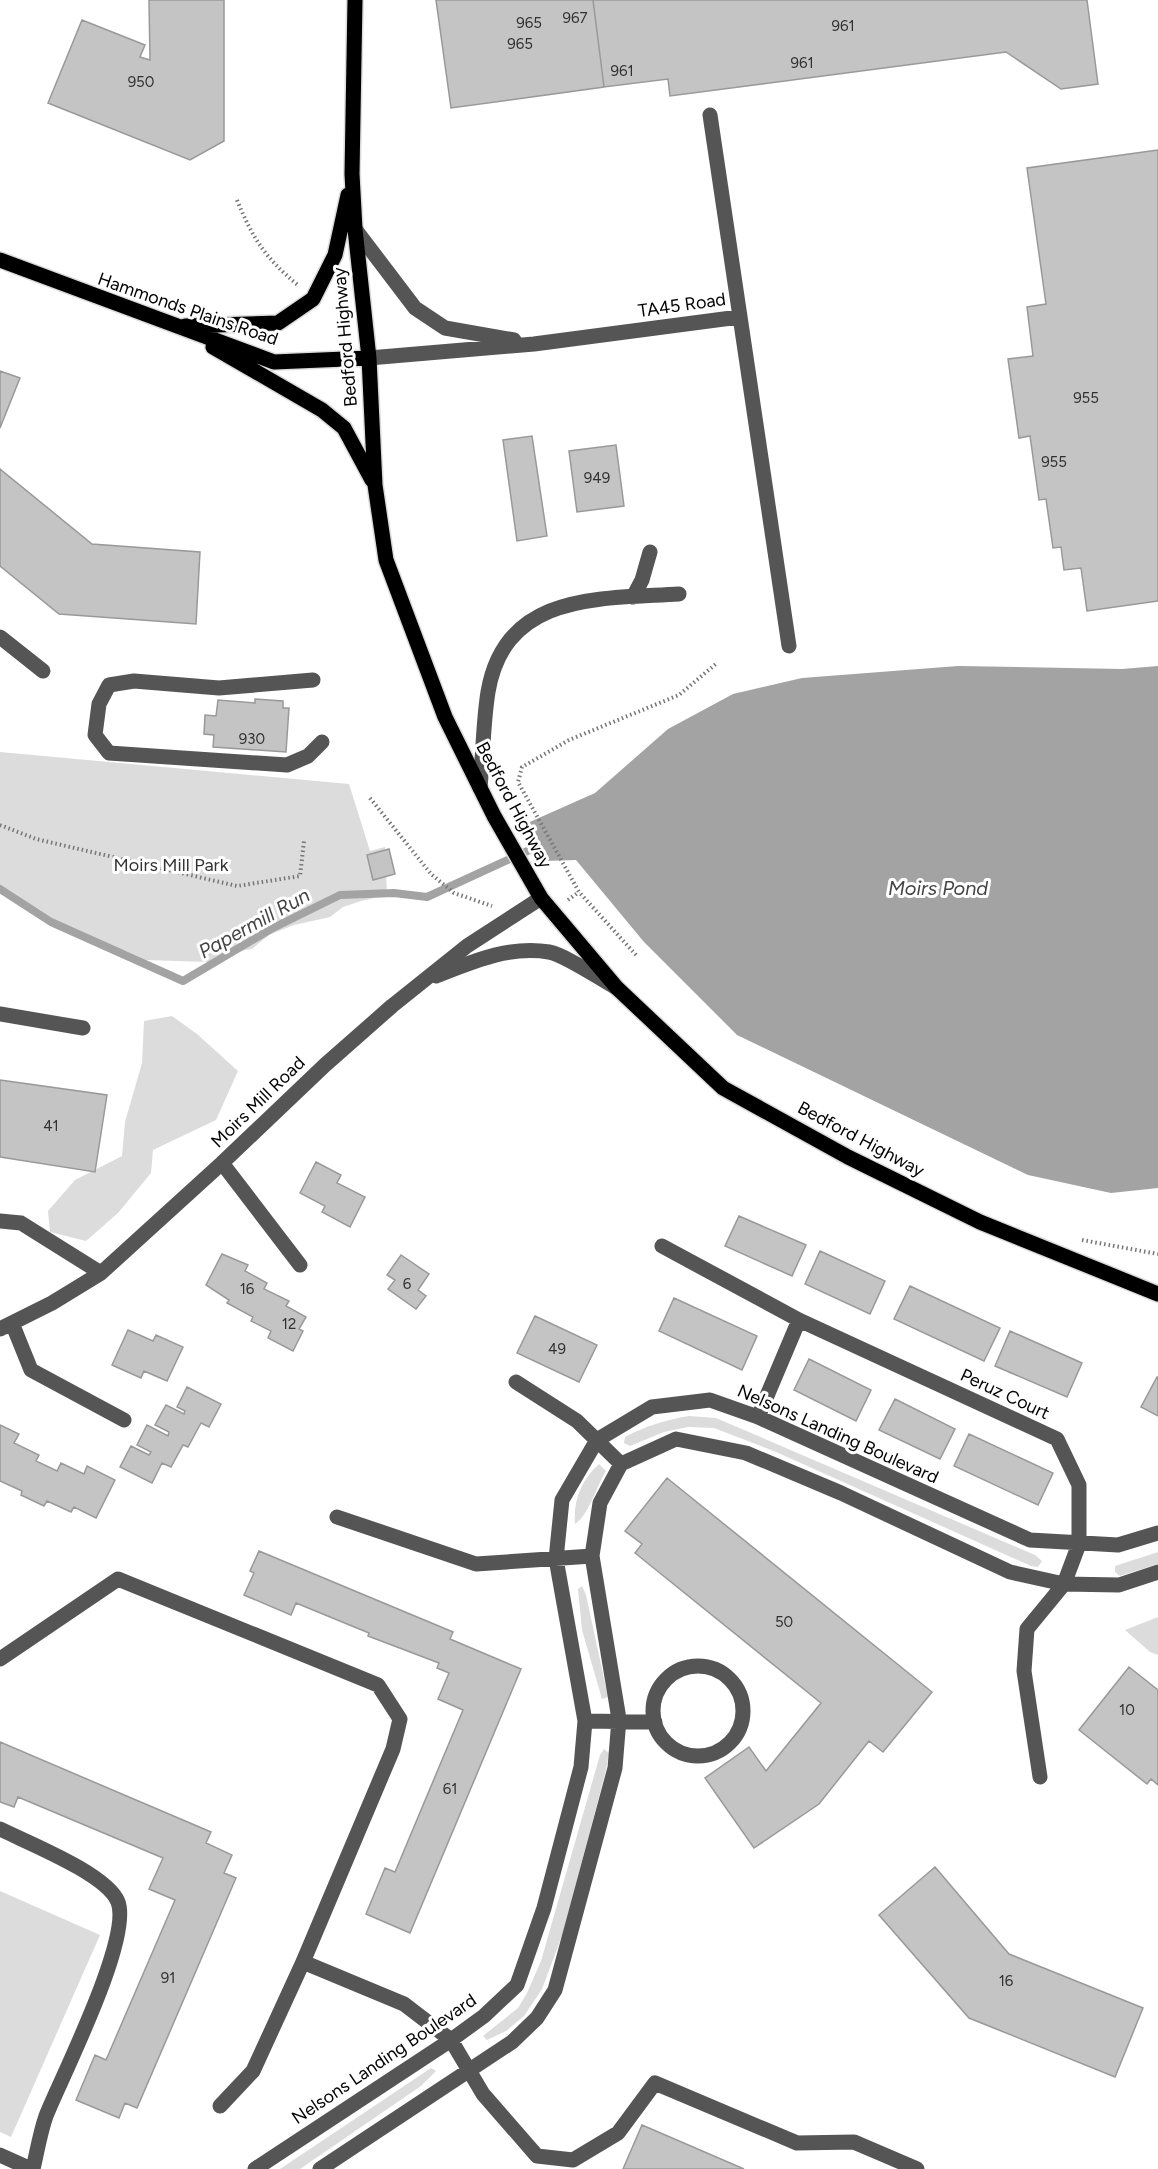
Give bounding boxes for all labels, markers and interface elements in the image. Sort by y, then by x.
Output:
house number: 967 [562,9,588,27]
house number: 965 [516,14,542,32]
house number: 961 [831,17,855,35]
house number: 965 [507,35,533,53]
house number: 961 [790,54,814,72]
house number: 961 [610,62,634,80]
house number: 950 [128,73,154,91]
street label: Bedford Highway [328,266,362,408]
street label: Hammonds Plains Road [95,268,281,350]
street label: TA45 Road [637,288,727,322]
house number: 955 [1073,389,1099,407]
house number: 955 [1041,453,1067,471]
house number: 949 [584,469,610,487]
house number: 930 [239,730,265,748]
street label: Bedford Highway [471,738,557,872]
park label: Moirs Mill Park [114,854,229,876]
water label: Moirs Pond [888,876,988,900]
water label: Papermill Run [194,883,314,963]
street label: Moirs Mill Road [206,1052,310,1152]
street label: Bedford Highway [794,1096,928,1182]
house number: 41 [43,1117,59,1135]
house number: 6 [403,1275,412,1293]
house number: 16 [240,1280,255,1298]
house number: 12 [282,1315,296,1333]
house number: 49 [548,1340,566,1358]
street label: Peruz Court [957,1364,1053,1424]
street label: Nelsons Landing Boulevard [734,1380,942,1488]
house number: 50 [775,1613,793,1631]
house number: 10 [1119,1701,1135,1719]
house number: 61 [443,1780,457,1798]
house number: 91 [161,1969,175,1987]
house number: 16 [999,1972,1014,1990]
street label: Nelsons Landing Boulevard [288,1989,480,2129]

